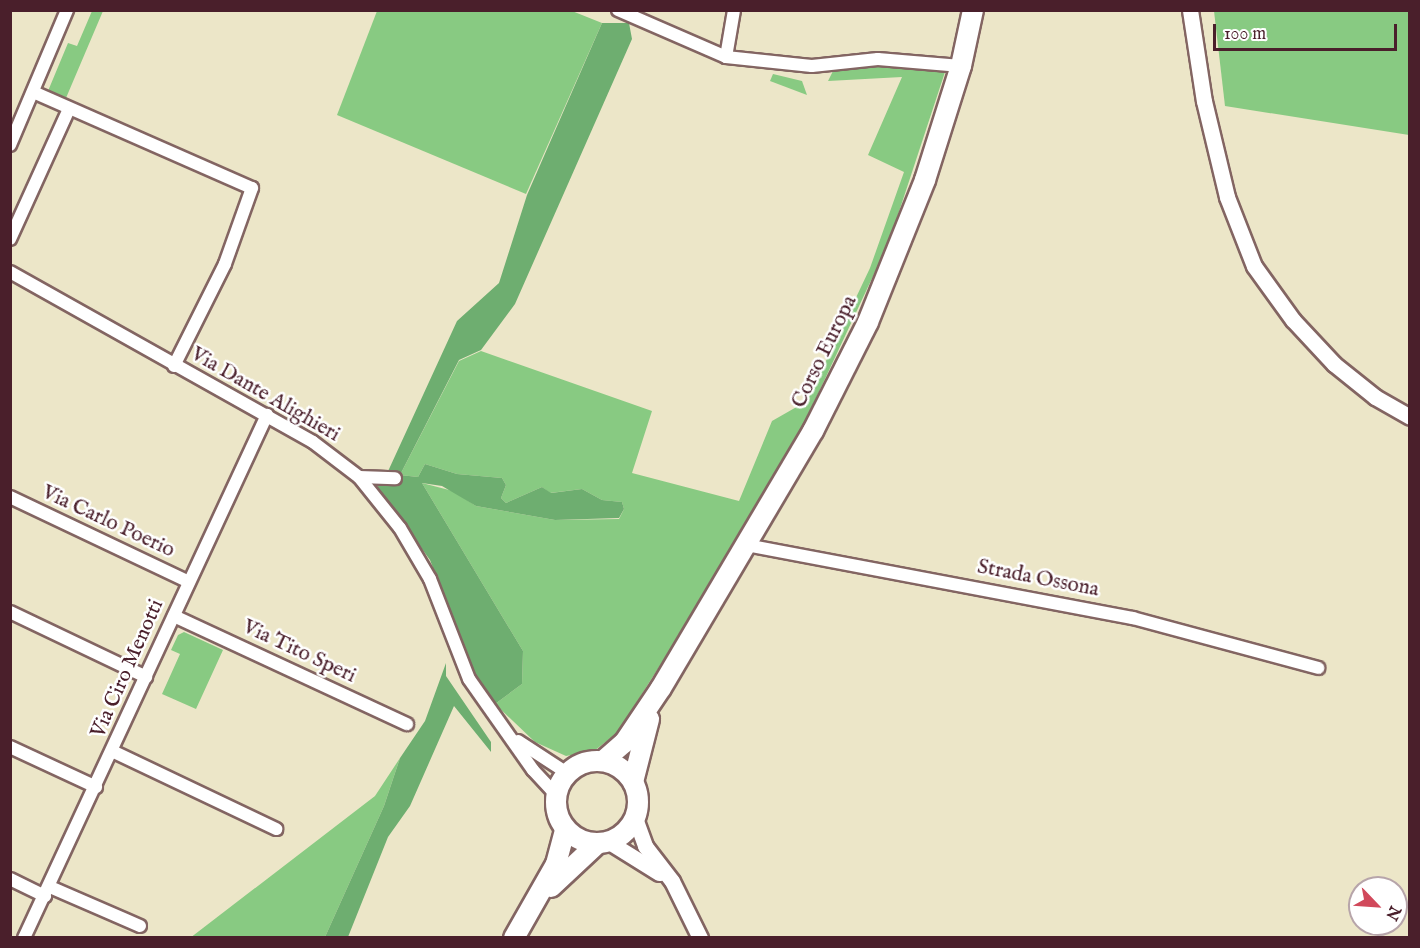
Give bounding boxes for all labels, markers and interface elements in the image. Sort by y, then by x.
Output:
scale bar [1216,12,1400,50]
text: 100 m [1224,23,1266,46]
street label: Corso Europa [787,292,863,412]
street label: Via Dante Alighieri [186,342,344,448]
street label: Via Carlo Poerio [38,480,178,564]
street label: Strada Ossona [975,555,1101,603]
street label: Via Ciro Menotti [86,596,170,742]
street label: Via Tito Speri [238,615,360,689]
north arrow [1348,876,1408,936]
text: N [1381,902,1404,923]

